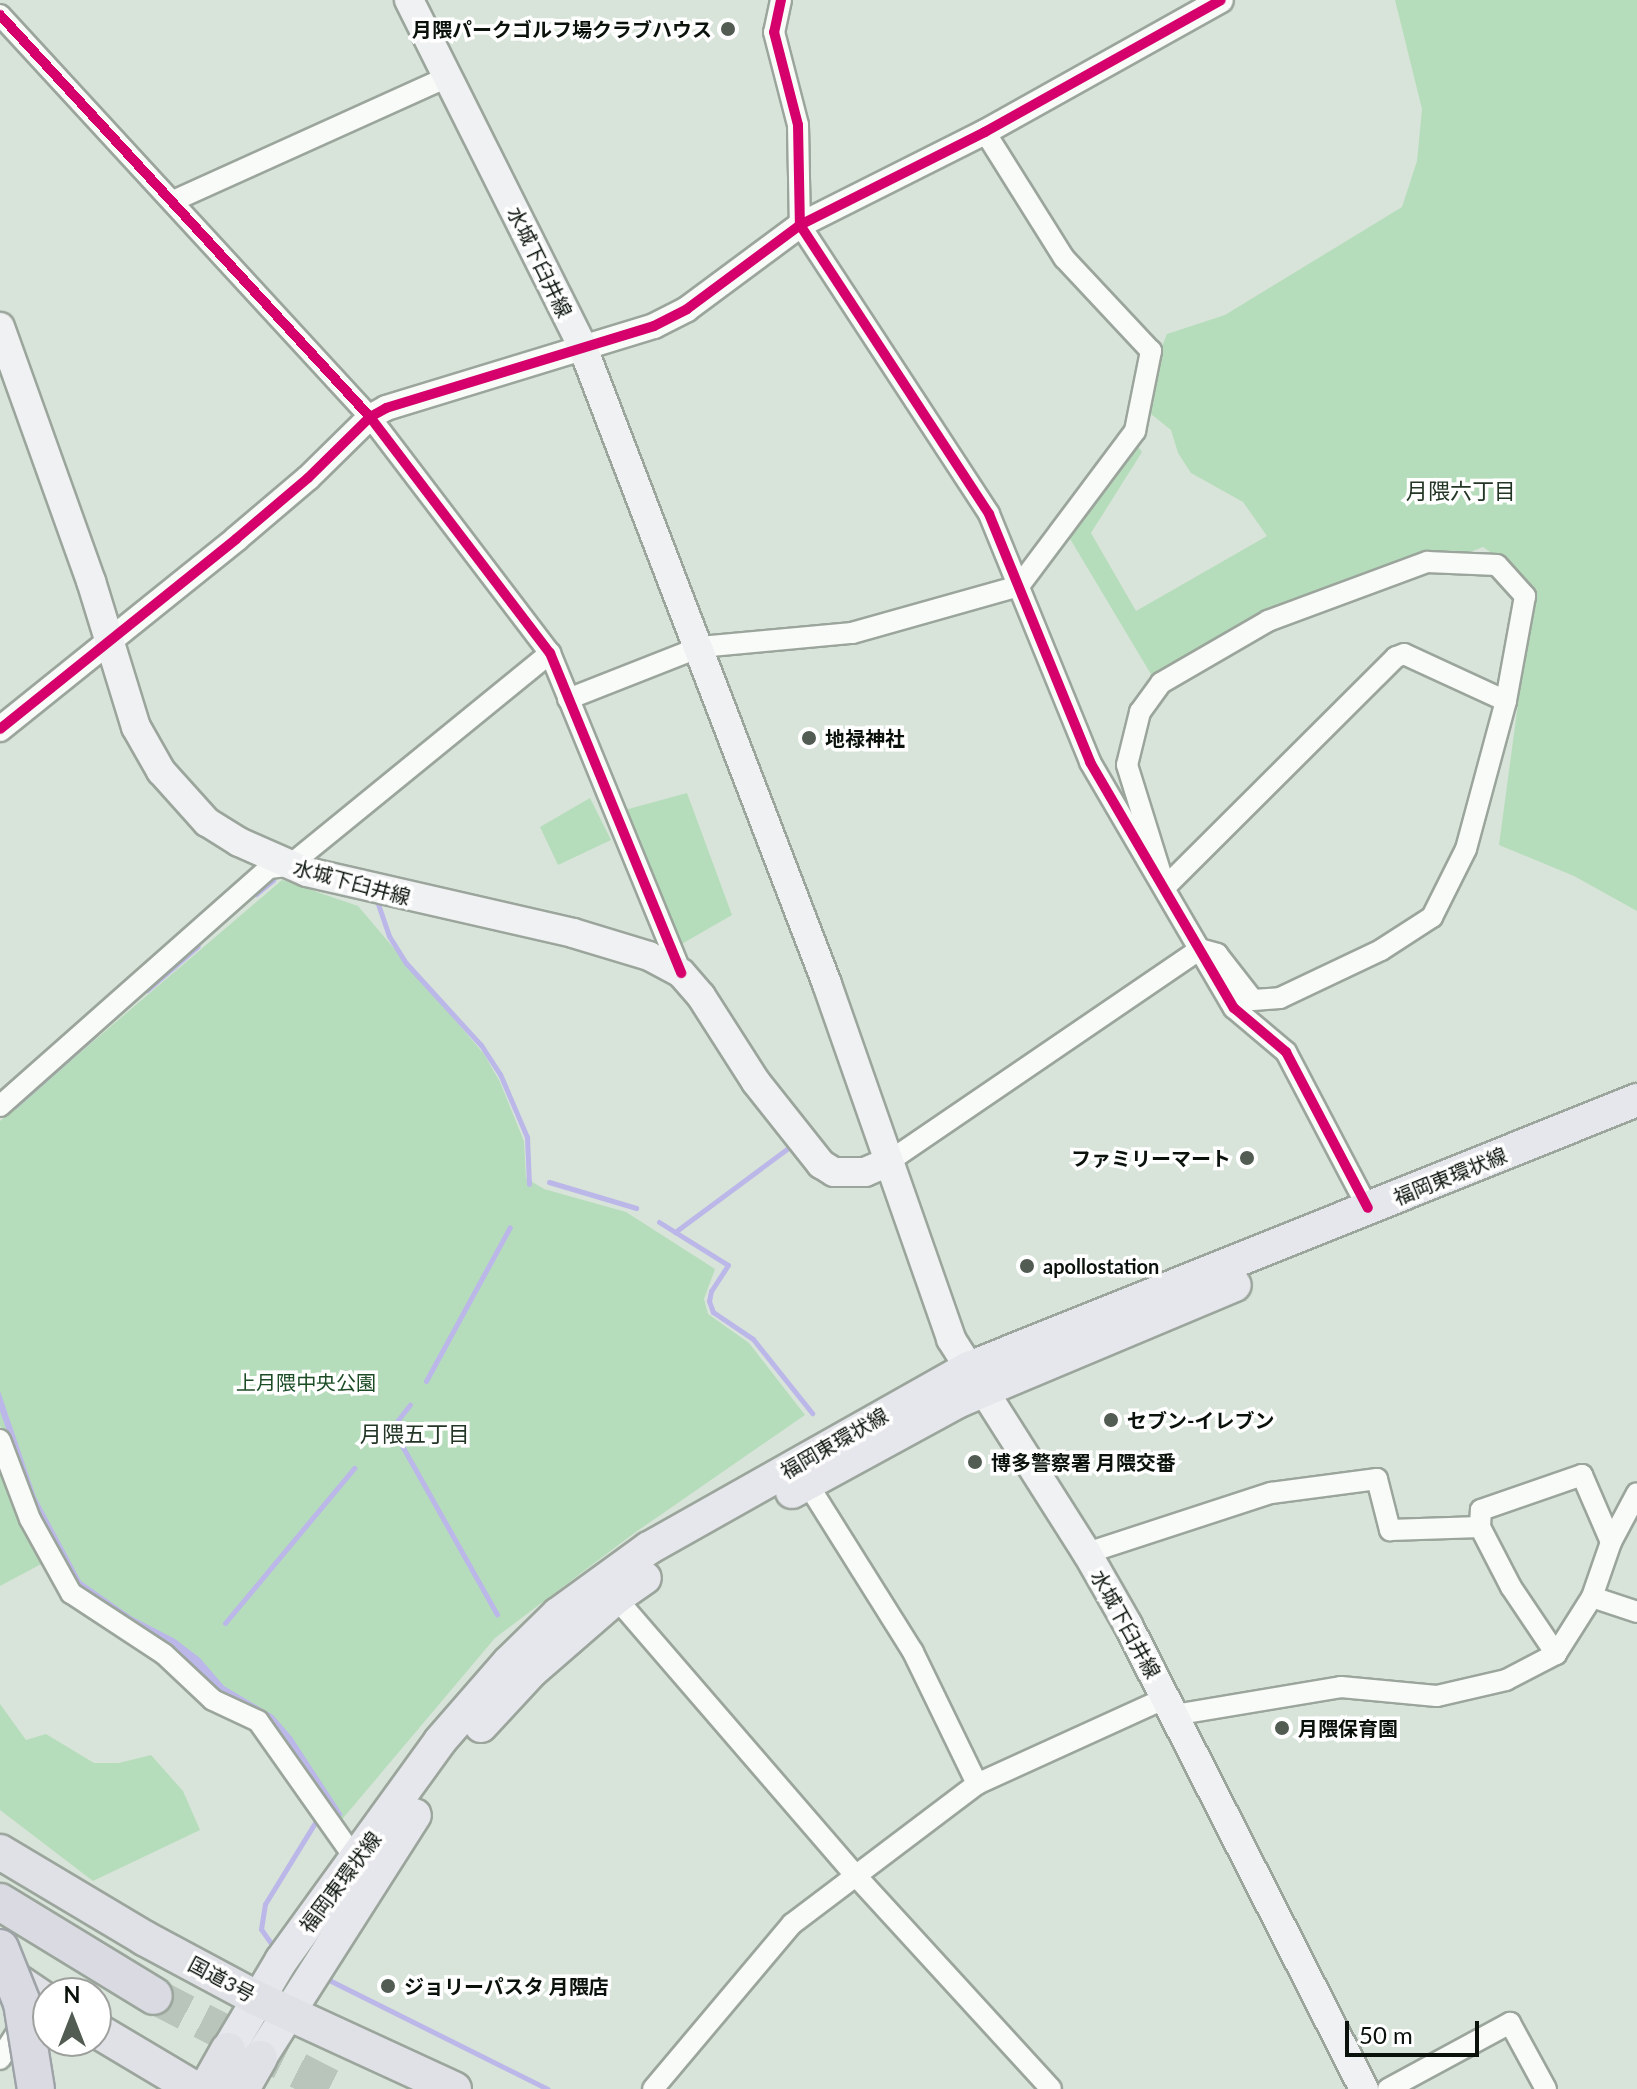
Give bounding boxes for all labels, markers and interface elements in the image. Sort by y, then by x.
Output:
place label: 月隈パークゴルフ場クラブハウス [412,17,712,41]
marker: 月隈パークゴルフ場クラブハウス [719,20,737,38]
street label: 水城下臼井線 [503,203,577,321]
district label: 月隈六丁目 [1406,478,1516,504]
place label: 地禄神社 [825,726,905,750]
marker: 地禄神社 [800,729,818,747]
street label: 水城下臼井線 [291,855,413,909]
street label: 福岡東環状線 [1390,1142,1510,1210]
place label: ファミリーマート [1071,1146,1231,1170]
marker: ファミリーマート [1238,1149,1256,1167]
place label: apollostation [1043,1254,1159,1278]
marker: apollostation [1018,1257,1036,1275]
park label: 上月隈中央公園 [236,1370,376,1394]
street label: 福岡東環状線 [776,1403,892,1483]
place label: セブン-イレブン [1127,1408,1274,1432]
marker: セブン-イレブン [1102,1411,1120,1429]
district label: 月隈五丁目 [360,1421,470,1447]
place label: 博多警察署 月隈交番 [991,1450,1176,1474]
marker: 博多警察署 月隈交番 [966,1453,984,1471]
street label: 水城下臼井線 [1086,1566,1166,1682]
place label: 月隈保育園 [1298,1716,1398,1740]
marker: 月隈保育園 [1273,1719,1291,1737]
street label: 福岡東環状線 [294,1827,386,1937]
street label: 国道3号 [185,1952,259,2006]
place label: ジョリーパスタ 月隈店 [404,1974,609,1998]
north arrow [32,1977,112,2057]
marker: ジョリーパスタ 月隈店 [379,1977,397,1995]
text: N [64,1981,80,2008]
scale bar [1349,2005,1483,2055]
text: 50 m [1359,2020,1413,2049]

